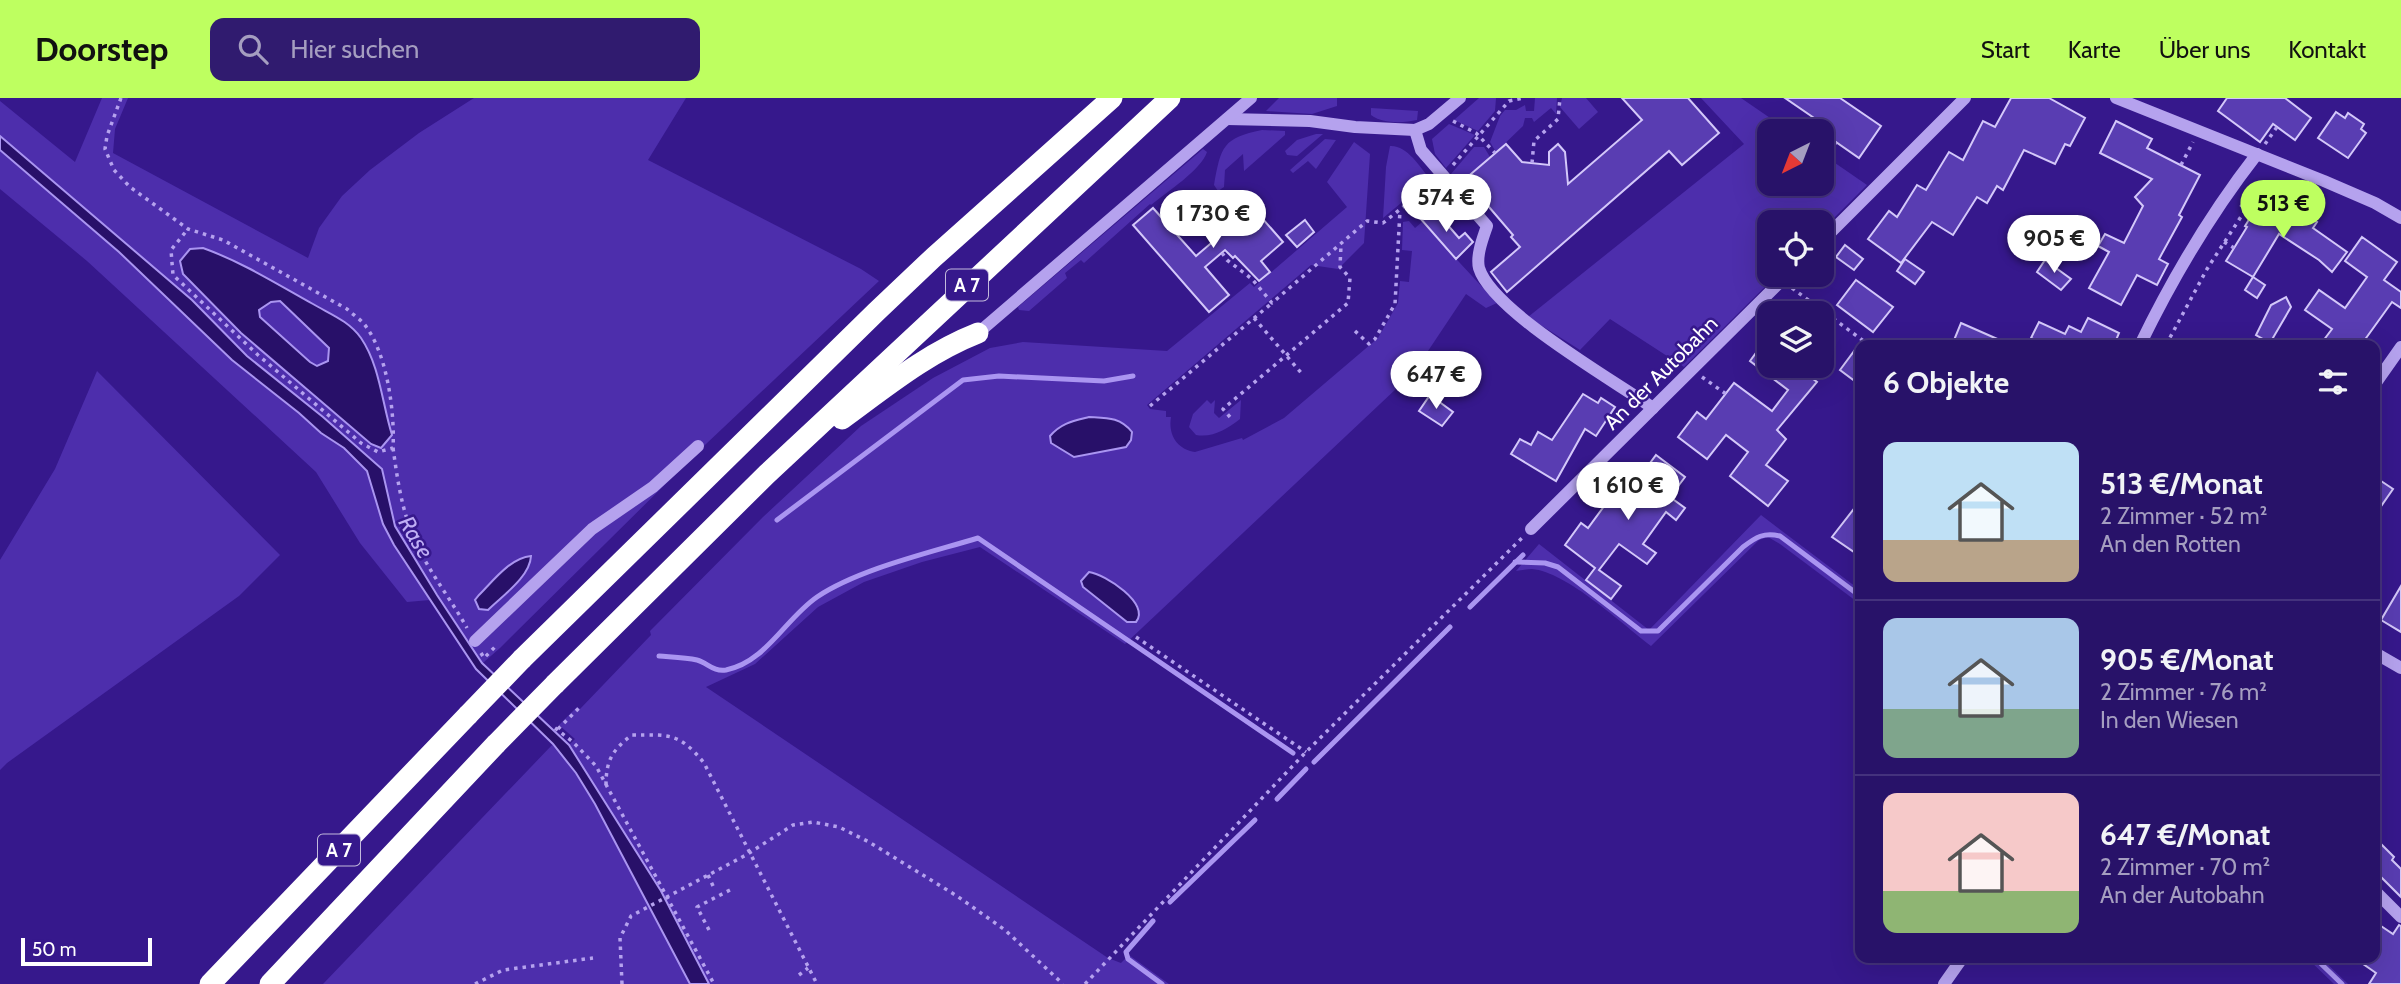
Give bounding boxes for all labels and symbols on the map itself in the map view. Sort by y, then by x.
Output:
north arrow [1757,119,1834,196]
pin: 574 € [1397,174,1495,234]
pin: 513 € [2234,180,2332,240]
pin: 1 730 € [1148,190,1278,250]
pin: 905 € [2005,216,2103,275]
road number: A 7 [946,270,988,300]
street label: An der Autobahn [1599,311,1723,435]
pin: 647 € [1387,352,1485,411]
pin: 1 610 € [1563,462,1693,522]
water label: Rase [392,511,440,563]
road number: A 7 [318,834,360,866]
scale bar [21,935,152,967]

